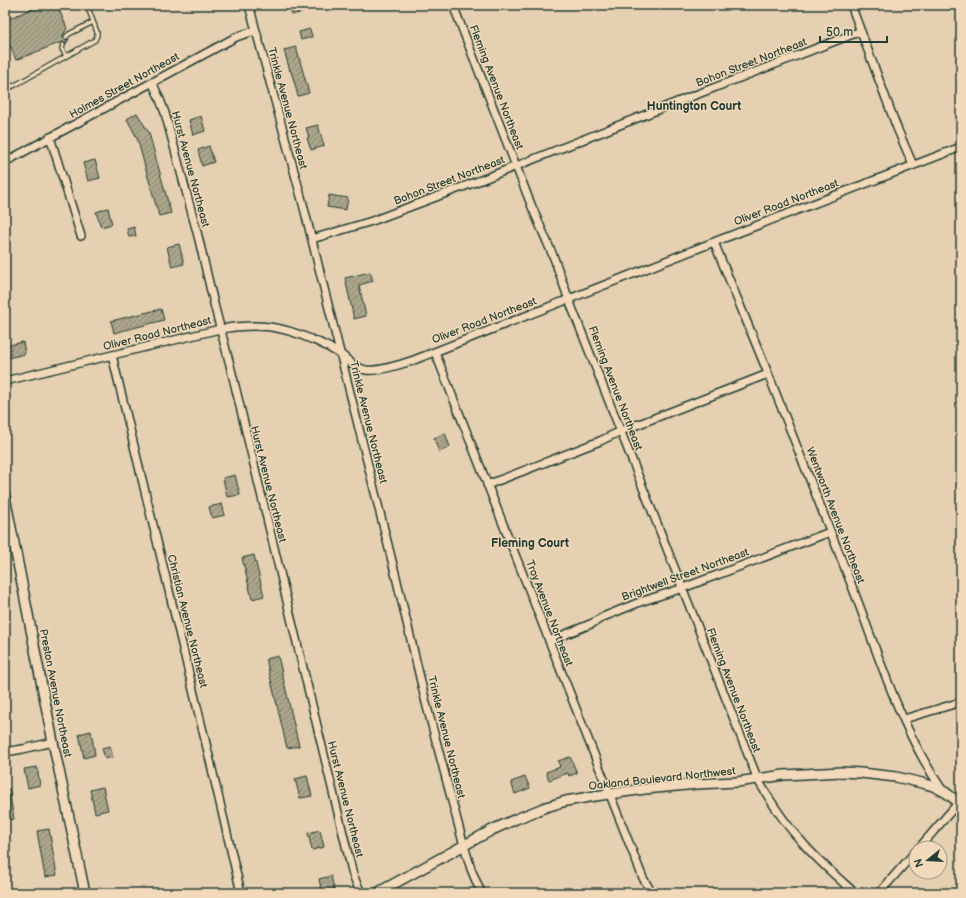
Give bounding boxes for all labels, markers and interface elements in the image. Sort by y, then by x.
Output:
scale bar [820,18,887,44]
street label: Fleming Avenue Northeast [467,23,527,152]
text: 50 m [826,25,853,40]
street label: Bohon Street Northeast [694,35,809,90]
street label: Trinkle Avenue Northeast [265,46,310,171]
street label: Holmes Street Northeast [67,50,182,121]
district label: Huntington Court [647,99,741,114]
street label: Hurst Avenue Northeast [169,110,212,229]
street label: Bohon Street Northeast [392,153,507,208]
street label: Oliver Road Northeast [732,176,841,228]
street label: Oliver Road Northeast [430,294,539,346]
street label: Oliver Road Northeast [102,314,213,353]
street label: Fleming Avenue Northeast [586,324,646,453]
street label: Trinkle Avenue Northeast [347,360,390,485]
street label: Hurst Avenue Northeast [248,425,289,544]
street label: Wentworth Avenue Northeast [803,445,868,586]
district label: Fleming Court [491,536,569,551]
street label: Brightwell Street Northeast [620,545,751,604]
street label: Christian Avenue Northeast [165,553,211,690]
street label: Troy Avenue Northeast [523,558,576,669]
street label: Fleming Avenue Northeast [704,626,764,755]
street label: Preston Avenue Northeast [37,628,74,759]
street label: Trinkle Avenue Northeast [425,675,468,800]
street label: Hurst Avenue Northeast [325,740,366,859]
street label: Oakland Boulevard Northwest [588,764,737,793]
north arrow [908,840,948,880]
text: N [912,857,926,869]

